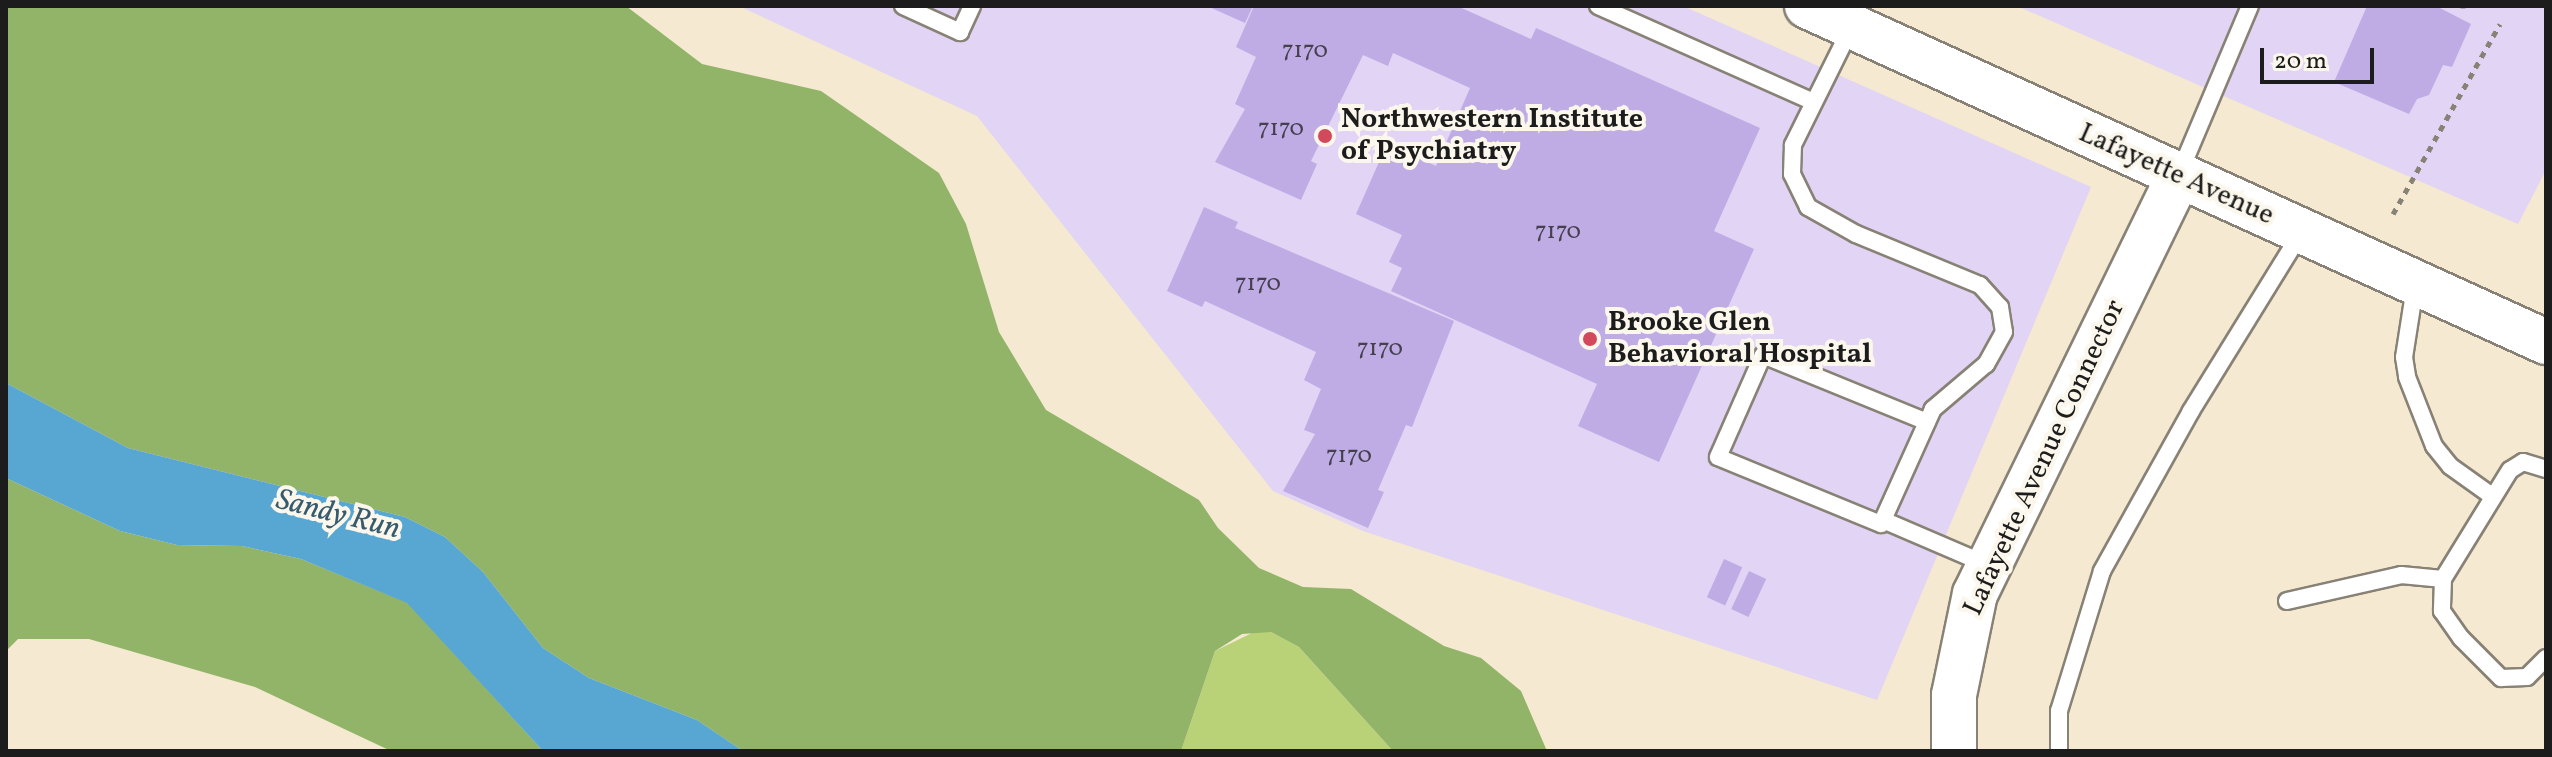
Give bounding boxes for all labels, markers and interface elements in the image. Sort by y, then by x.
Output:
scale bar [2264,32,2378,82]
house number: 7170 [1282,38,1328,66]
text: 20 m [2274,45,2327,79]
place label: Northwestern Institute of Psychiatry [1341,103,1643,169]
house number: 7170 [1258,116,1304,144]
street label: Lafayette Avenue [2073,117,2279,233]
marker: Northwestern Institute of Psychiatry [1316,127,1334,145]
house number: 7170 [1535,219,1581,247]
house number: 7170 [1235,271,1281,299]
street label: Lafayette Avenue Connector [1957,295,2133,621]
place label: Brooke Glen Behavioral Hospital [1608,306,1872,372]
marker: Brooke Glen Behavioral Hospital [1579,328,1601,350]
house number: 7170 [1357,336,1403,364]
house number: 7170 [1326,443,1372,471]
water label: Sandy Run [272,482,404,548]

